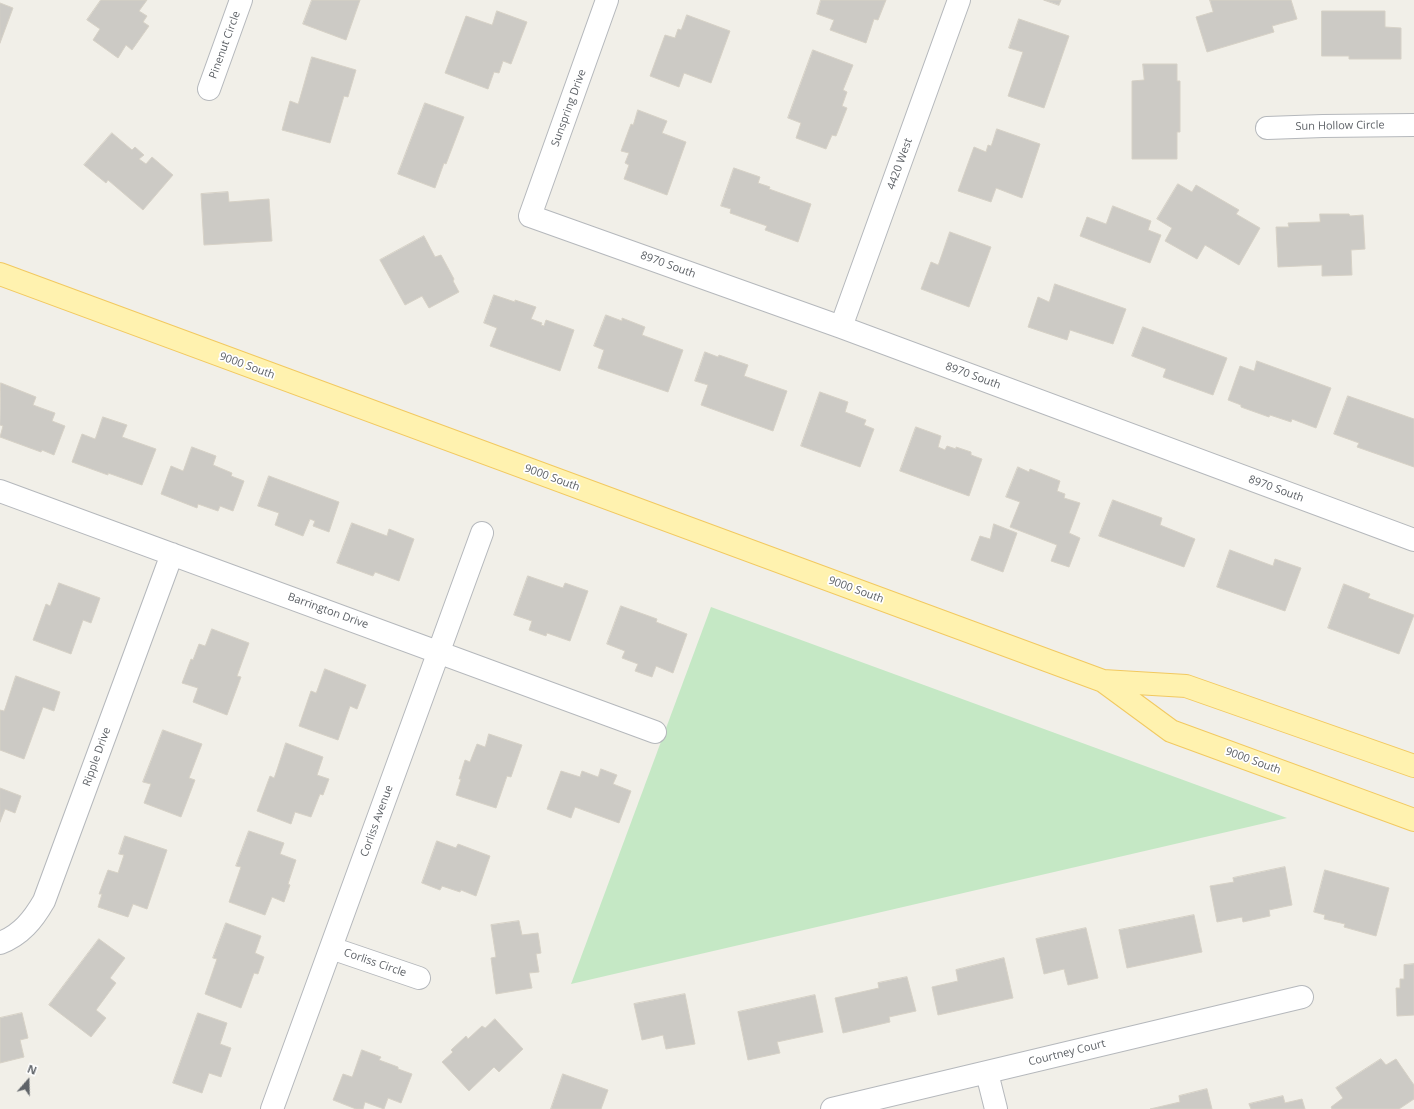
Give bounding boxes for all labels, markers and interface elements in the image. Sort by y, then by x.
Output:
street label: Pinenut Circle [207,9,243,81]
street label: Sunspring Drive [549,68,589,148]
street label: Sun Hollow Circle [1295,119,1385,133]
street label: 4420 West [885,137,915,191]
street label: 8970 South [638,249,698,281]
street label: 9000 South [217,350,277,382]
street label: 8970 South [943,360,1003,392]
street label: 9000 South [522,462,582,494]
street label: 8970 South [1246,473,1306,505]
street label: 9000 South [826,574,886,606]
street label: Barrington Drive [286,590,370,632]
street label: Ripple Drive [80,726,114,788]
street label: 9000 South [1223,745,1283,777]
street label: Corliss Avenue [358,783,396,859]
street label: Corliss Circle [342,946,408,980]
street label: Courtney Court [1027,1037,1107,1069]
north arrow [8,1061,48,1101]
text: N [25,1061,39,1078]

